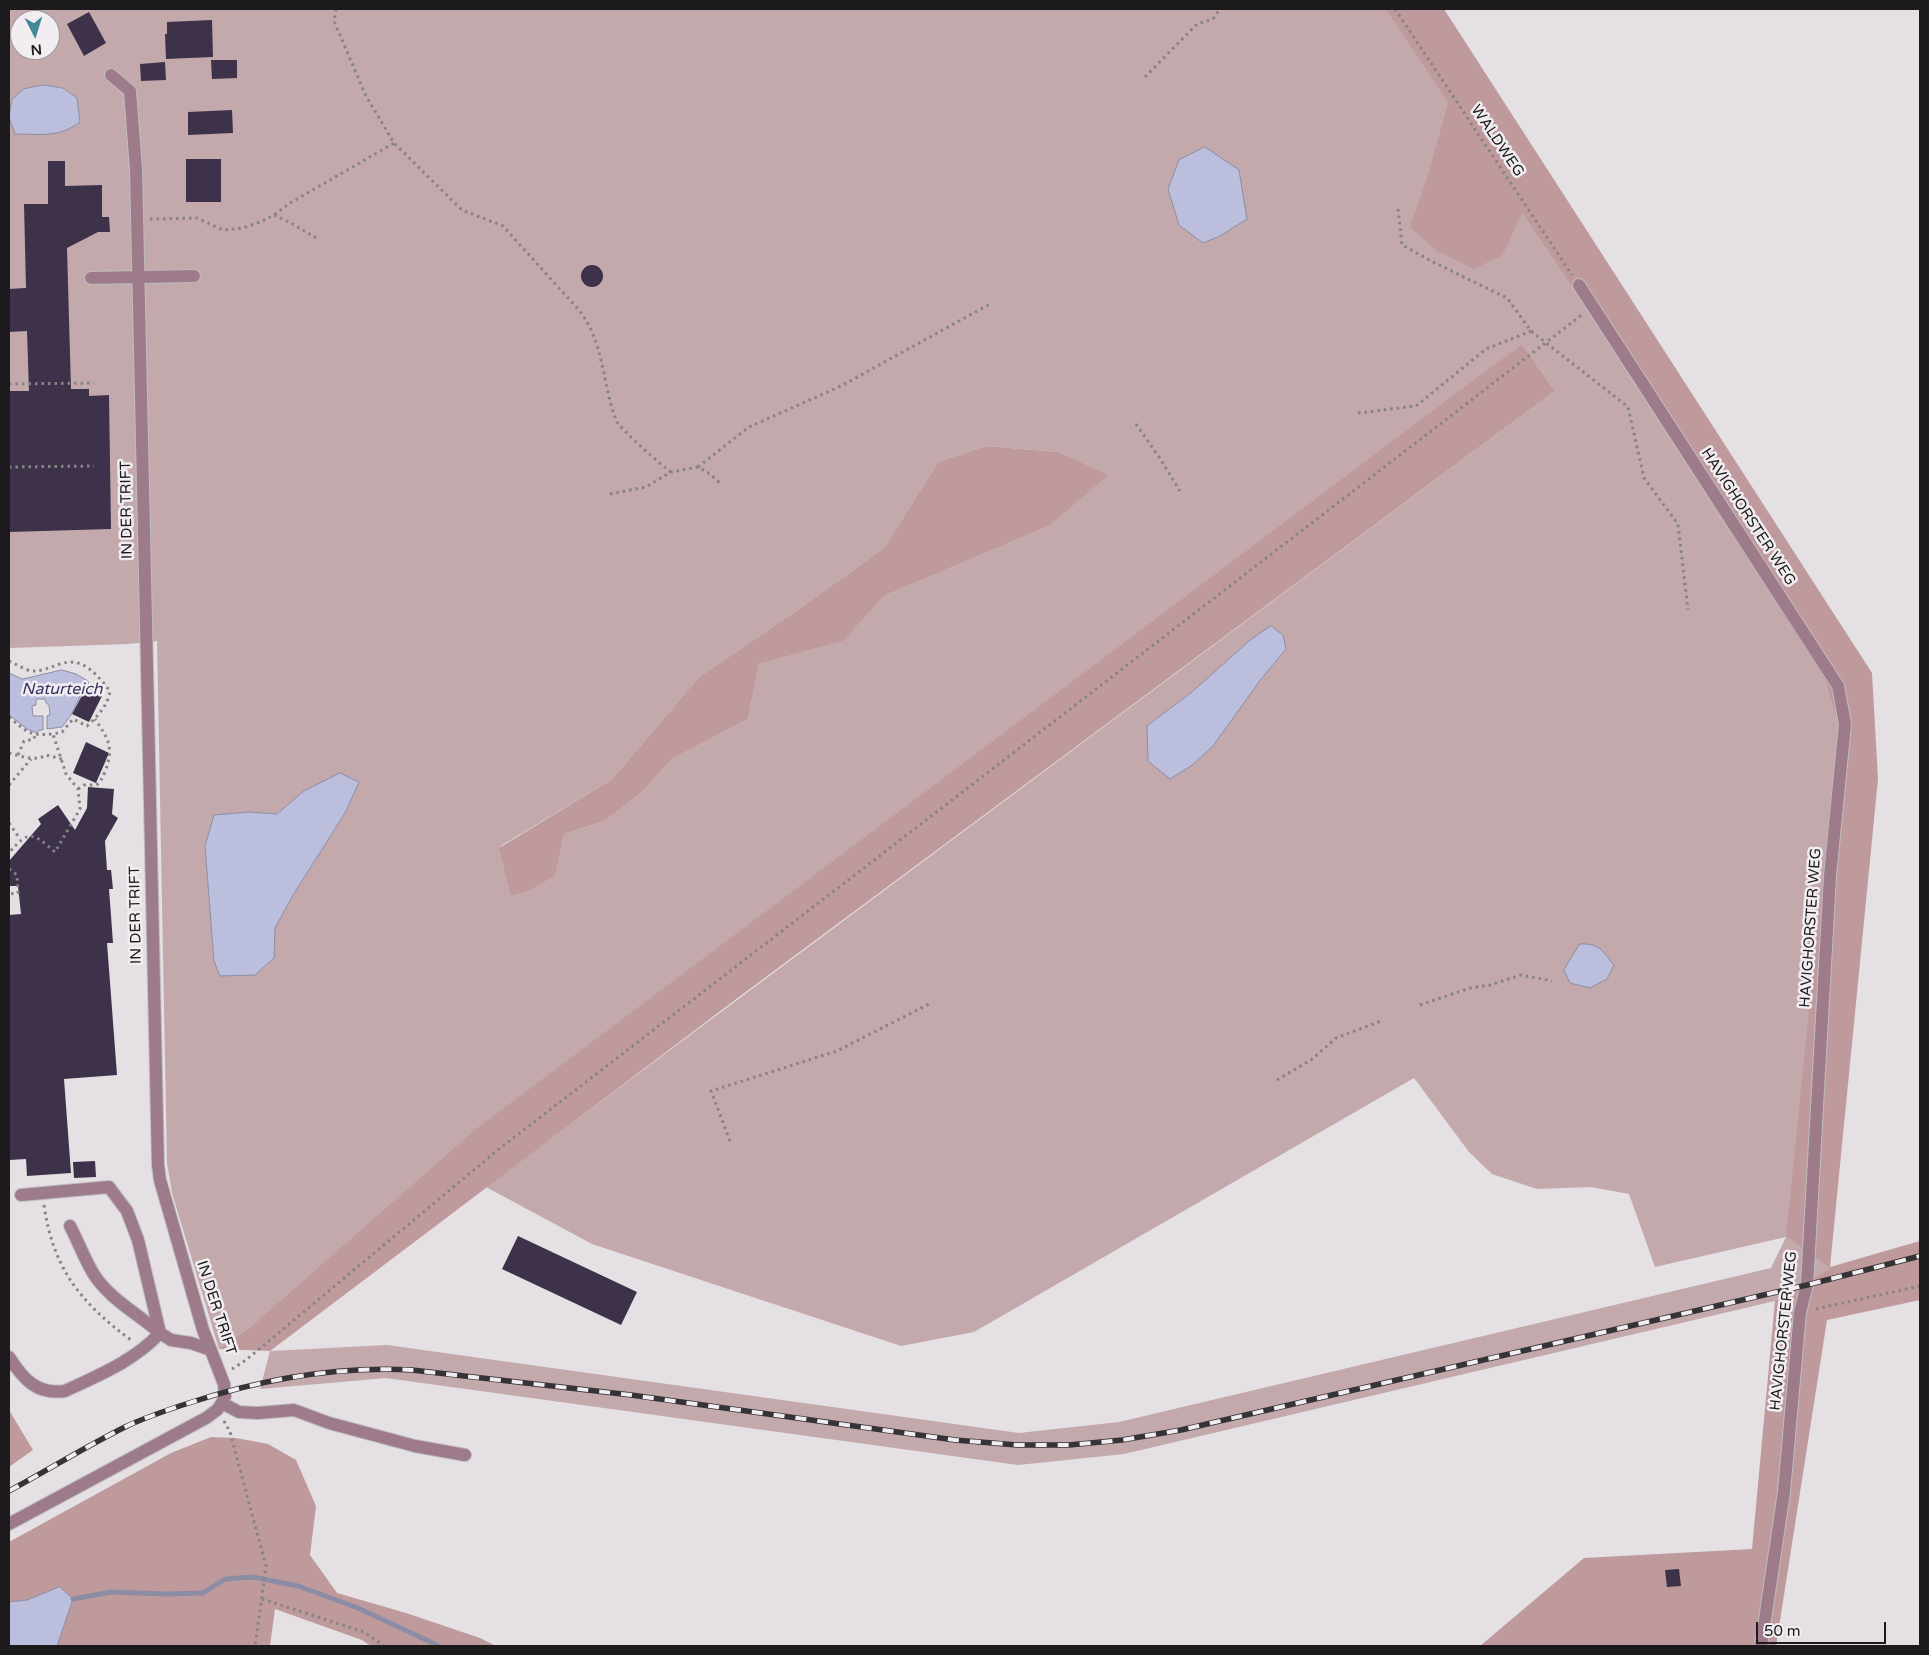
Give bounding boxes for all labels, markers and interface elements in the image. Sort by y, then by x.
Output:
north arrow [10,10,60,60]
text: N [30,40,43,58]
street label: WALDWEG [1467,102,1527,180]
street label: HAVIGHORSTER WEG [1697,445,1799,589]
street label: IN DER TRIFT [117,461,137,559]
water label: Naturteich [22,680,102,700]
street label: HAVIGHORSTER WEG [1796,848,1826,1008]
street label: IN DER TRIFT [126,866,146,964]
street label: HAVIGHORSTER WEG [1767,1250,1801,1412]
street label: IN DER TRIFT [192,1259,240,1357]
scale bar [1759,1612,1889,1644]
text: 50 m [1764,1622,1801,1640]

